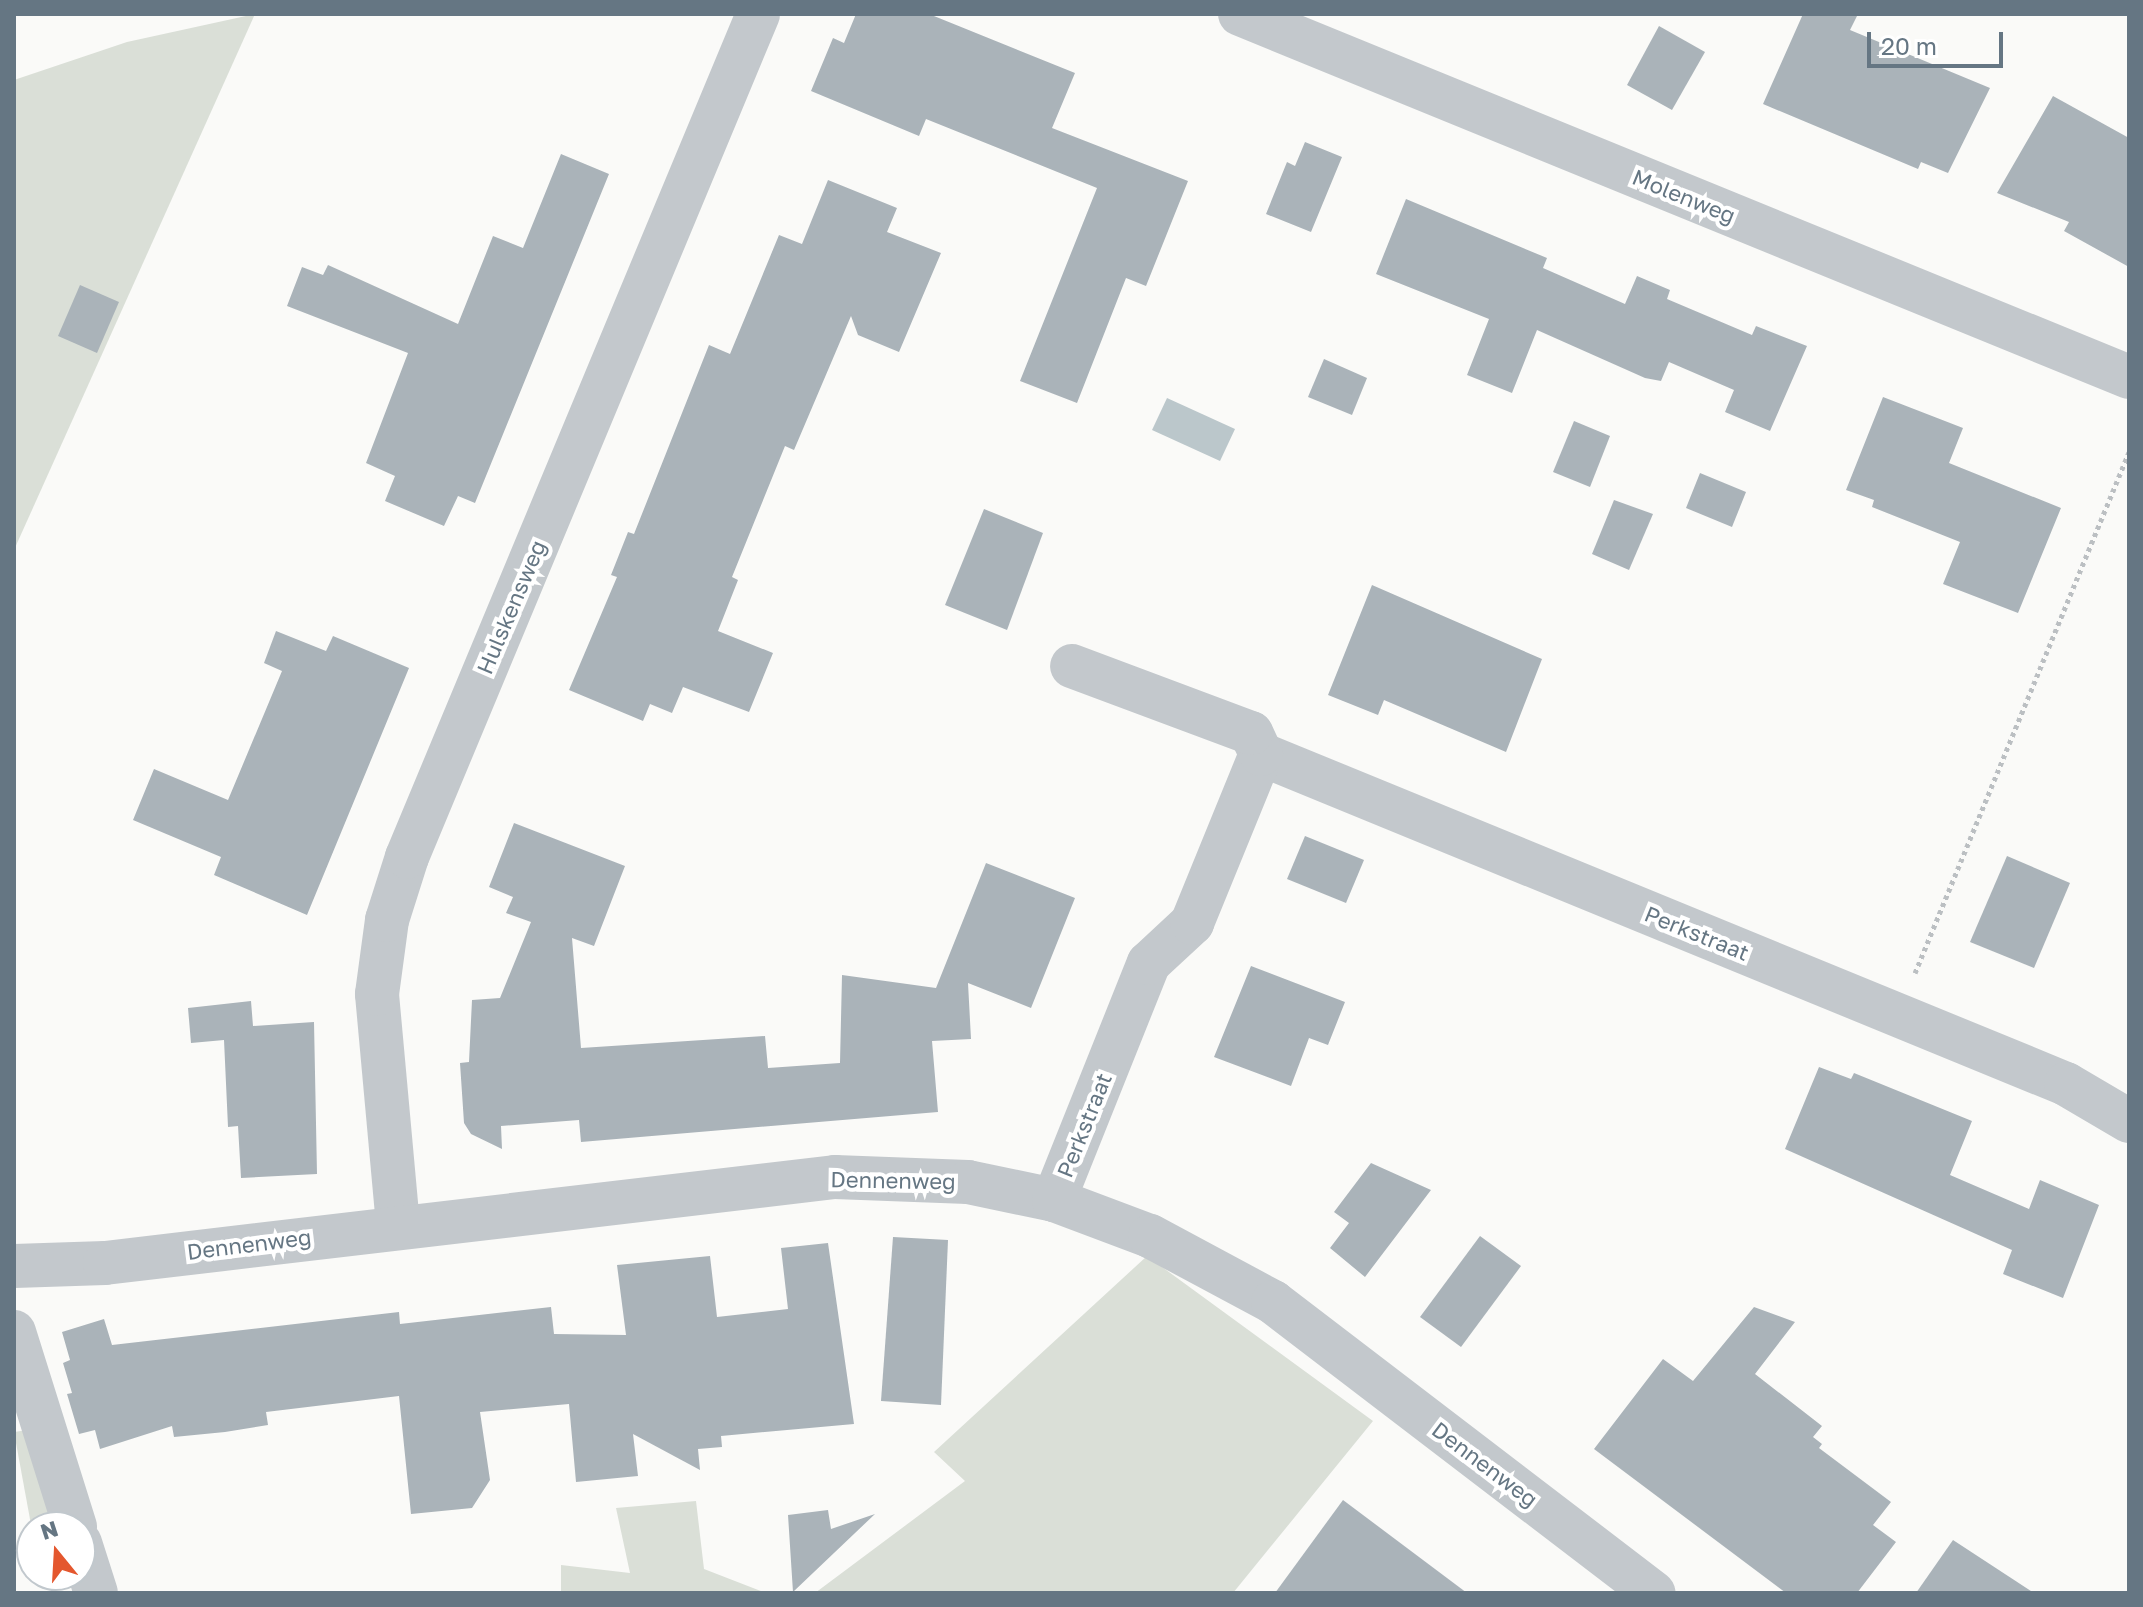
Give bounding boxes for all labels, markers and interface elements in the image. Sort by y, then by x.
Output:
scale bar [1871,16,2007,66]
text: 20 m [1881,31,1937,60]
street label: Molenweg [1629,163,1739,229]
street label: Hulskensweg [471,536,551,678]
street label: Perkstraat [1641,900,1753,966]
street label: Perkstraat [1051,1069,1117,1181]
street label: Dennenweg [830,1166,956,1194]
street label: Dennenweg [185,1223,313,1265]
street label: Dennenweg [1427,1416,1543,1512]
north arrow [16,1511,96,1591]
text: N [37,1514,61,1545]

